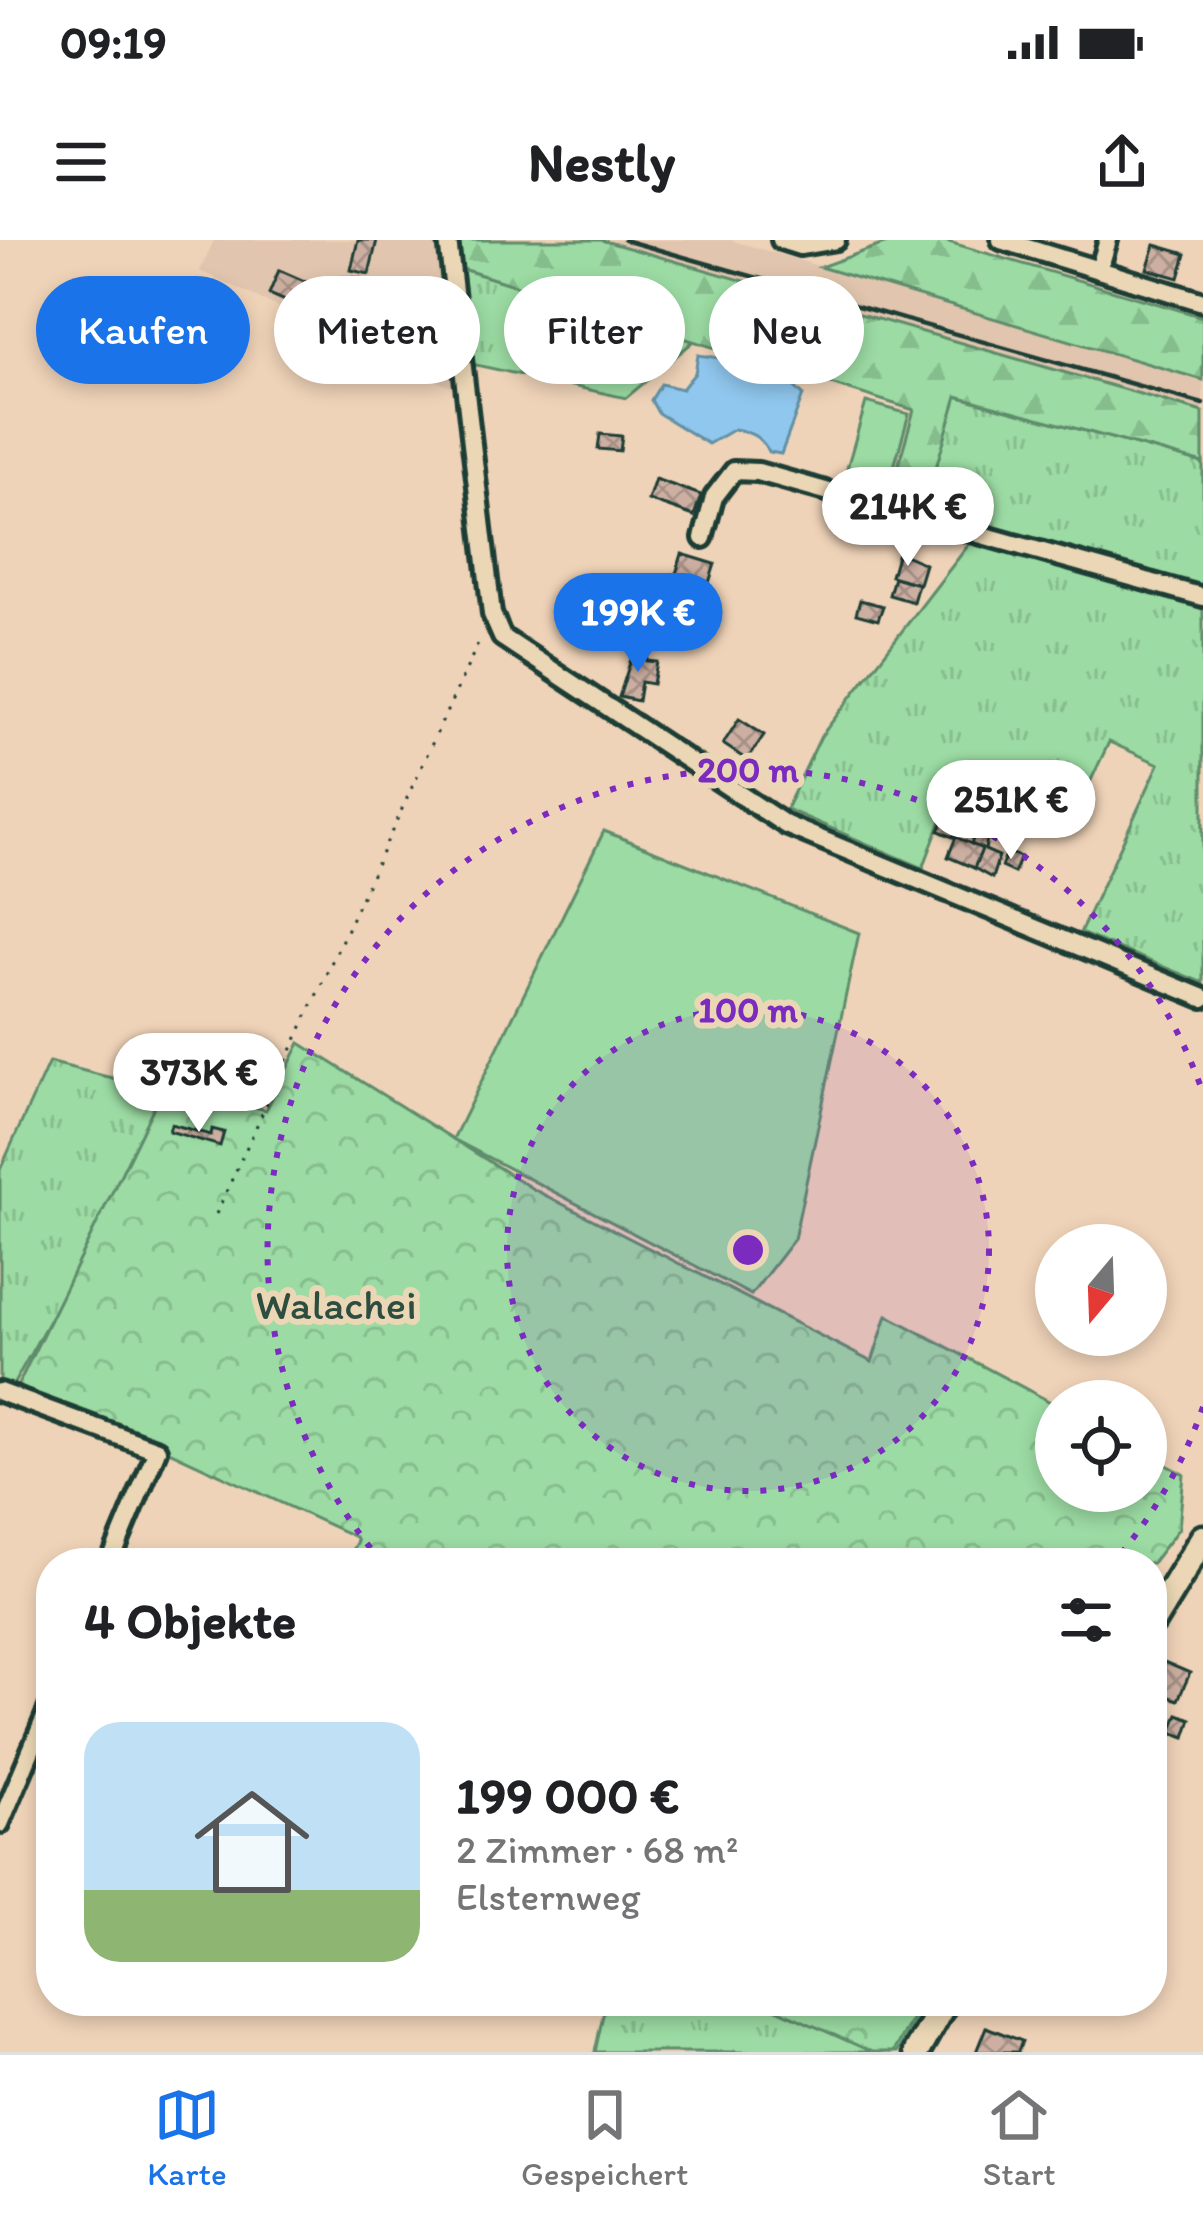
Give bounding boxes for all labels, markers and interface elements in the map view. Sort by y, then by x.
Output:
text: 09:19 [60,15,167,69]
icon: menu [48,129,114,195]
icon: share [1089,129,1155,195]
text: Nestly [528,130,675,195]
chip: Kaufen [36,276,250,384]
chip: Mieten [274,276,480,384]
chip: Filter [504,276,685,384]
chip: Neu [709,276,864,384]
pin: 214K € [810,467,1006,569]
text: 214K € [849,482,967,529]
pin: 199K € [540,573,736,675]
text: 199K € [581,588,695,635]
text: 200 m [697,748,800,791]
pin: 251K € [913,760,1109,862]
text: 251K € [953,775,1069,822]
text: 100 m [698,988,798,1031]
pin: 373K € [101,1033,297,1135]
text: 373K € [140,1048,258,1095]
north arrow [1035,1224,1167,1356]
map controls [1035,1224,1167,1512]
centre of rings [727,1229,769,1271]
park label: Walachei [255,1279,417,1330]
button: locate [1035,1380,1167,1512]
icon: filters [1053,1587,1119,1653]
text: 4 Objekte [84,1590,296,1651]
text: 199 000 € [456,1765,679,1826]
icon: home [180,1770,324,1914]
text: 2 Zimmer · 68 m² [456,1826,738,1873]
text: Elsternweg [456,1873,641,1920]
tab: Karte [147,2082,227,2193]
tab: Gespeichert [521,2082,688,2193]
tab: Start [983,2082,1056,2193]

